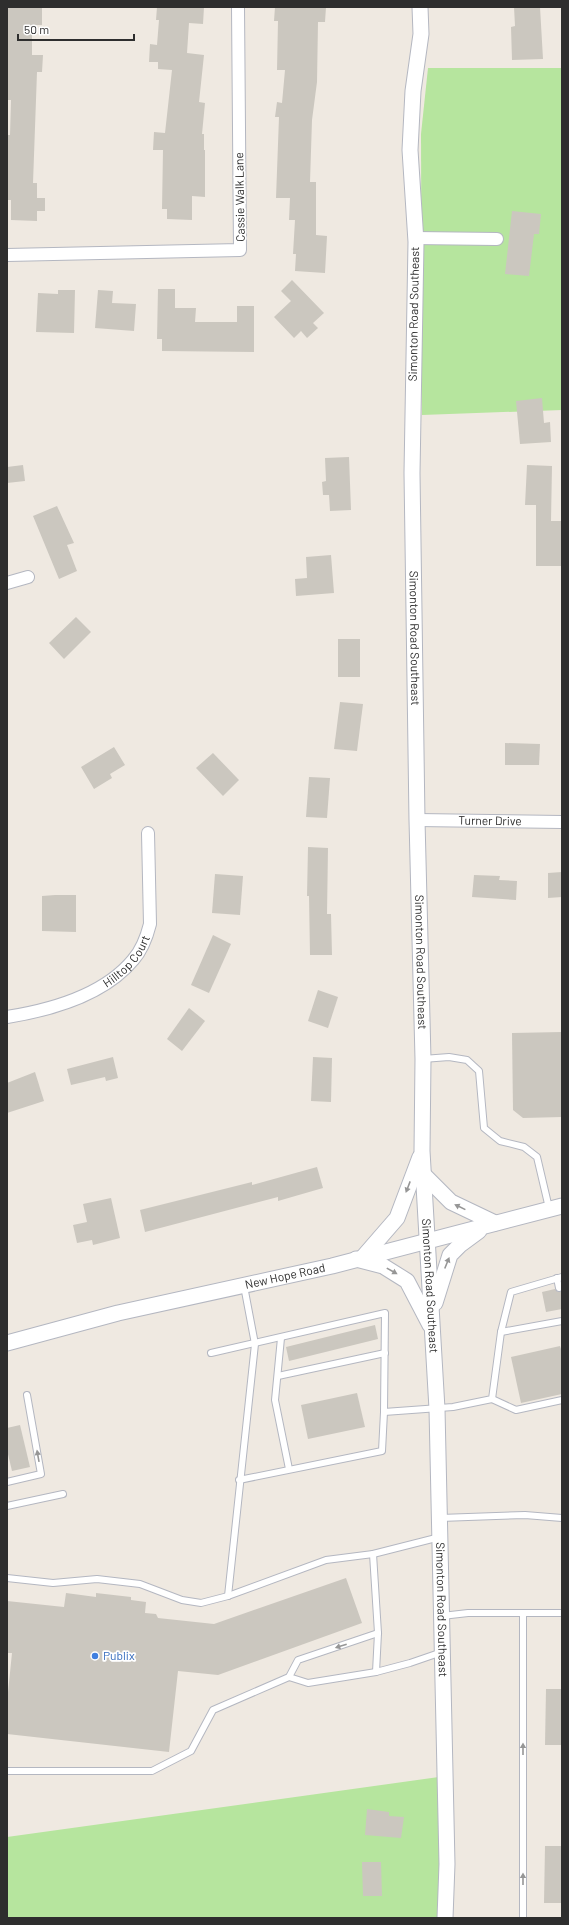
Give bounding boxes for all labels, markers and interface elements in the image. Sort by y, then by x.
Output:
scale bar [18,16,134,42]
text: 50 m [24,22,49,36]
street label: Cassie Walk Lane [231,152,247,242]
street label: Simonton Road Southeast [405,246,421,381]
street label: Simonton Road Southeast [407,571,423,706]
street label: Turner Drive [458,813,522,827]
street label: Simonton Road Southeast [413,894,430,1030]
street label: Hilltop Court [100,933,152,990]
one-way arrow [405,1182,411,1194]
one-way arrow [454,1204,465,1210]
street label: Simonton Road Southeast [420,1218,442,1353]
one-way arrow [445,1256,451,1268]
street label: New Hope Road [243,1260,326,1291]
one-way arrow [386,1267,398,1274]
one-way arrow [34,1450,40,1462]
street label: Simonton Road Southeast [434,1542,451,1677]
one-way arrow [335,1643,347,1649]
place label: Publix [103,1648,135,1662]
marker: Publix [90,1651,100,1661]
one-way arrow [520,1742,526,1755]
one-way arrow [520,1872,526,1885]

